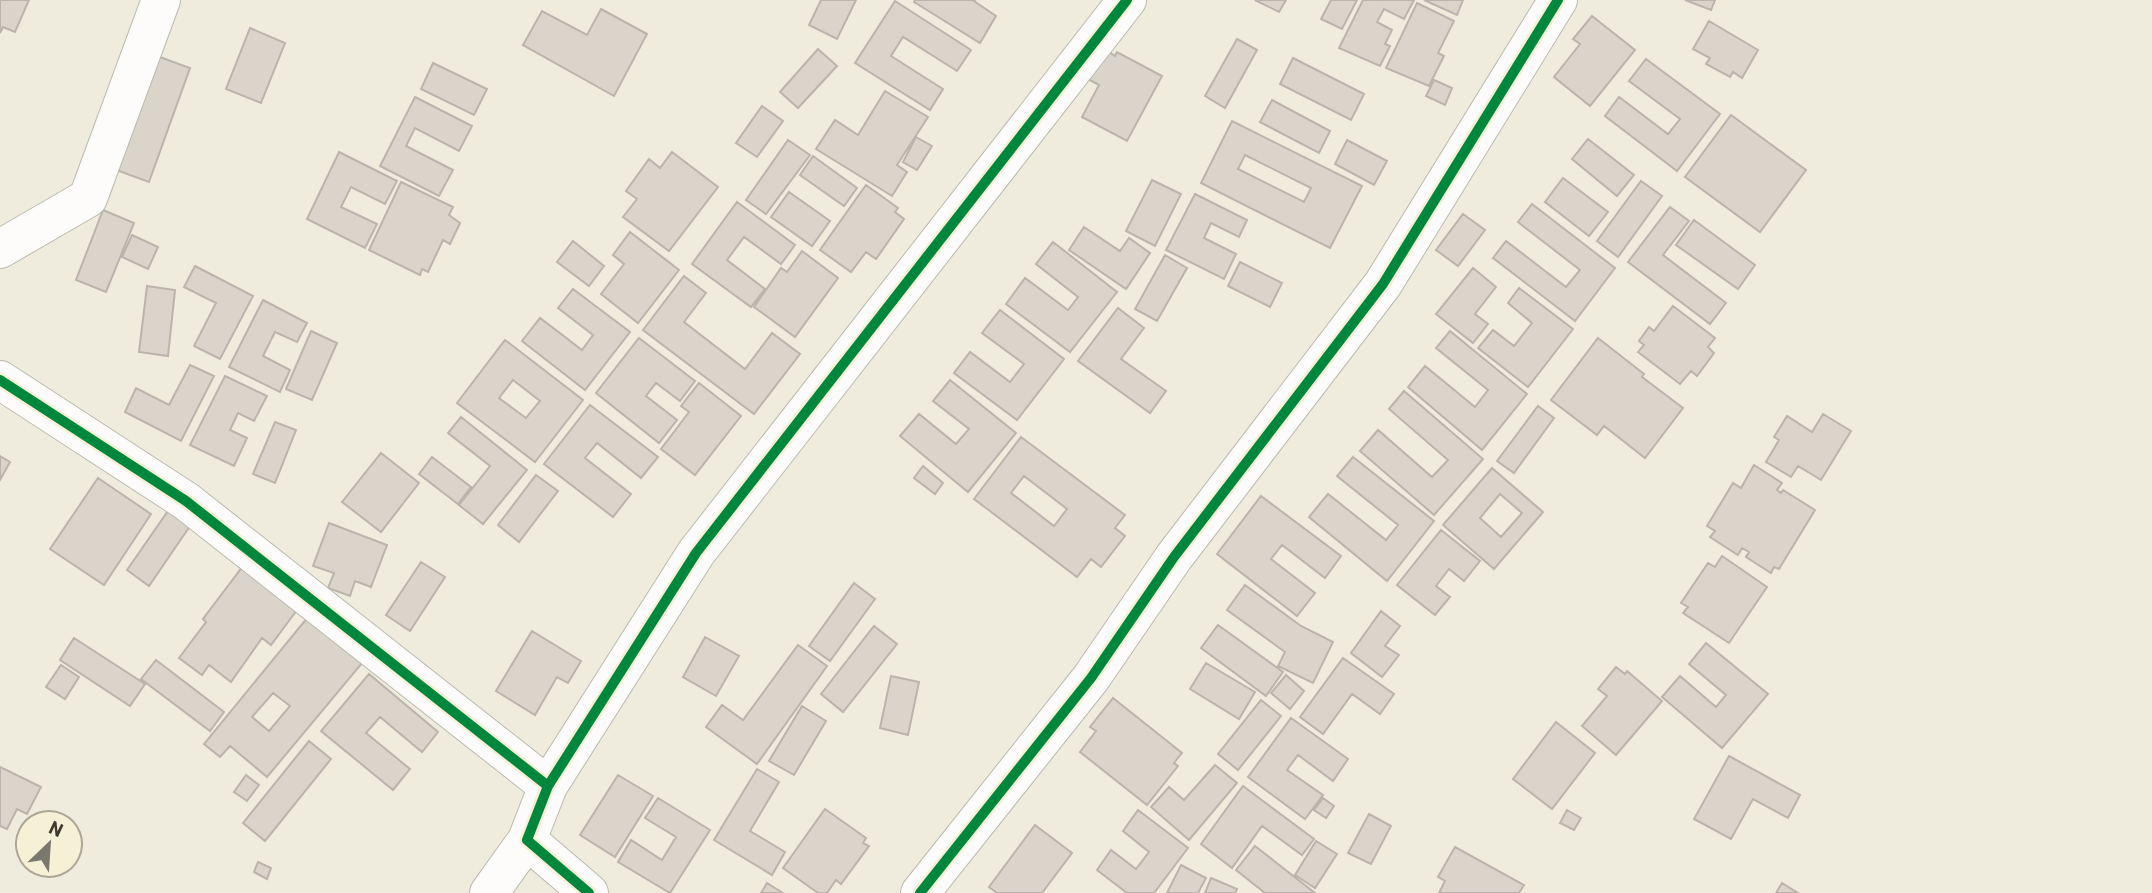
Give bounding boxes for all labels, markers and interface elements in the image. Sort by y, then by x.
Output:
north arrow [14,809,84,879]
text: N [46,815,67,841]

